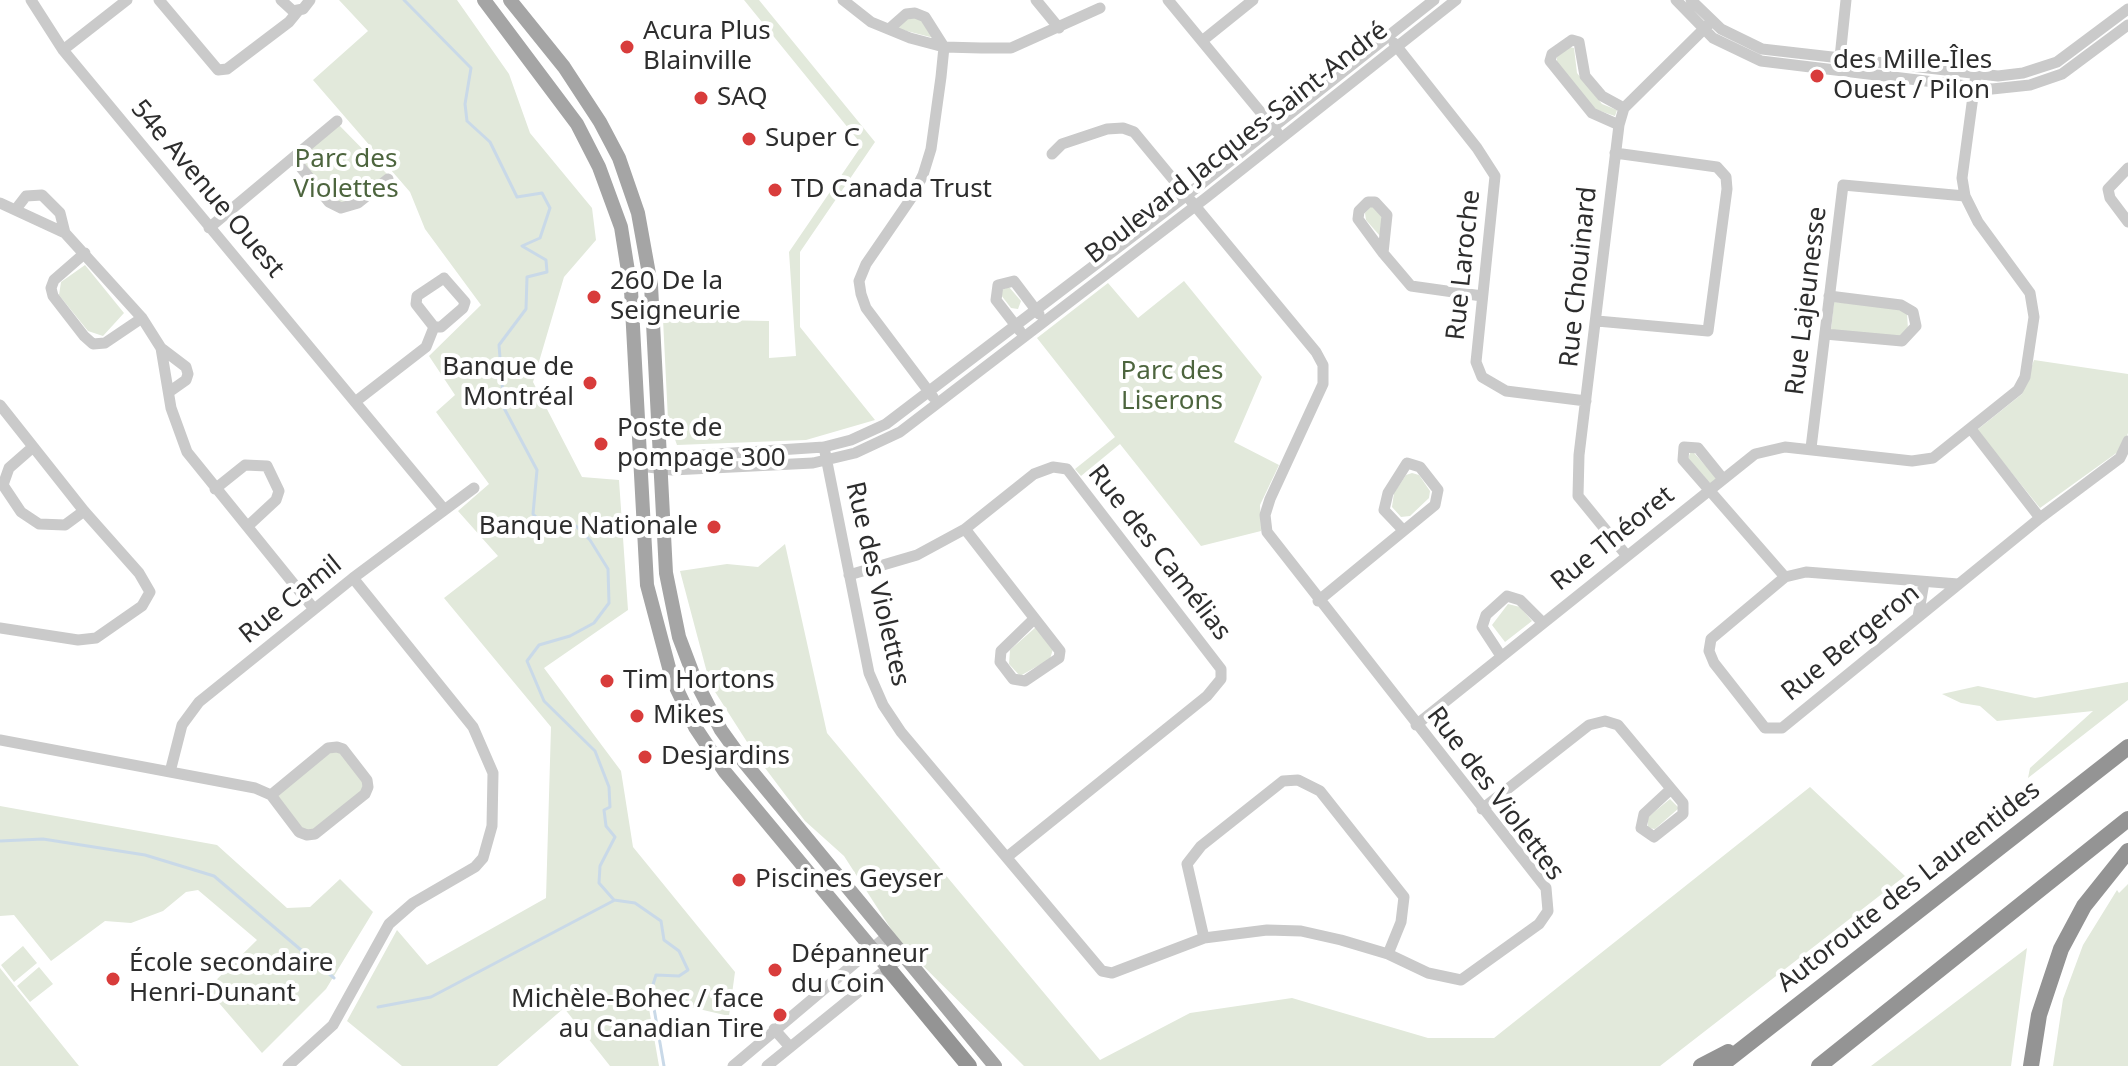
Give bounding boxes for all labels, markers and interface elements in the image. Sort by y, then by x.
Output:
street label: Boulevard Jacques-Saint-André [1080,15,1394,271]
place label: Acura Plus Blainville [643,16,771,78]
marker: Acura Plus Blainville [618,38,636,56]
place label: des Mille-Îles Ouest / Pilon [1833,45,1992,106]
marker: des Mille-Îles Ouest / Pilon [1808,67,1826,85]
place label: SAQ [717,82,768,114]
marker: SAQ [692,89,710,107]
street label: 54e Avenue Ouest [124,94,290,284]
place label: Super C [765,123,860,155]
marker: Super C [740,130,758,148]
park label: Parc des Violettes [293,144,399,206]
place label: TD Canada Trust [791,174,992,206]
marker: TD Canada Trust [766,181,784,199]
street label: Rue Chouinard [1554,185,1604,369]
street label: Rue Laroche [1441,188,1487,342]
street label: Rue Lajeunesse [1780,205,1834,397]
place label: 260 De la Seigneurie [610,266,741,328]
marker: 260 De la Seigneurie [585,288,603,306]
place label: Banque de Montréal [442,352,574,414]
park label: Parc des Liserons [1121,356,1223,418]
marker: Banque de Montréal [581,374,599,392]
place label: Poste de pompage 300 [617,413,786,474]
marker: Poste de pompage 300 [592,435,610,453]
street label: Rue des Camélias [1081,459,1237,647]
street label: Rue des Violettes [838,479,916,689]
street label: Rue Théoret [1545,480,1681,598]
place label: Banque Nationale [479,511,698,543]
marker: Banque Nationale [705,518,723,536]
street label: Rue Camil [234,549,348,651]
street label: Rue Bergeron [1776,578,1926,708]
place label: Tim Hortons [623,665,775,697]
marker: Tim Hortons [598,672,616,690]
place label: Mikes [653,700,724,732]
street label: Rue des Violettes [1420,701,1570,887]
marker: Mikes [628,707,646,725]
place label: Desjardins [661,741,790,773]
marker: Desjardins [636,748,654,766]
street label: Autoroute des Laurentides [1771,775,2047,999]
place label: Piscines Geyser [755,864,943,896]
marker: Piscines Geyser [730,871,748,889]
place label: Dépanneur du Coin [791,939,929,1000]
place label: École secondaire Henri-Dunant [129,948,333,1010]
marker: Dépanneur du Coin [766,961,784,979]
marker: École secondaire Henri-Dunant [104,970,122,988]
place label: Michèle-Bohec / face au Canadian Tire [511,984,764,1046]
marker: Michèle-Bohec / face au Canadian Tire [771,1006,789,1024]

